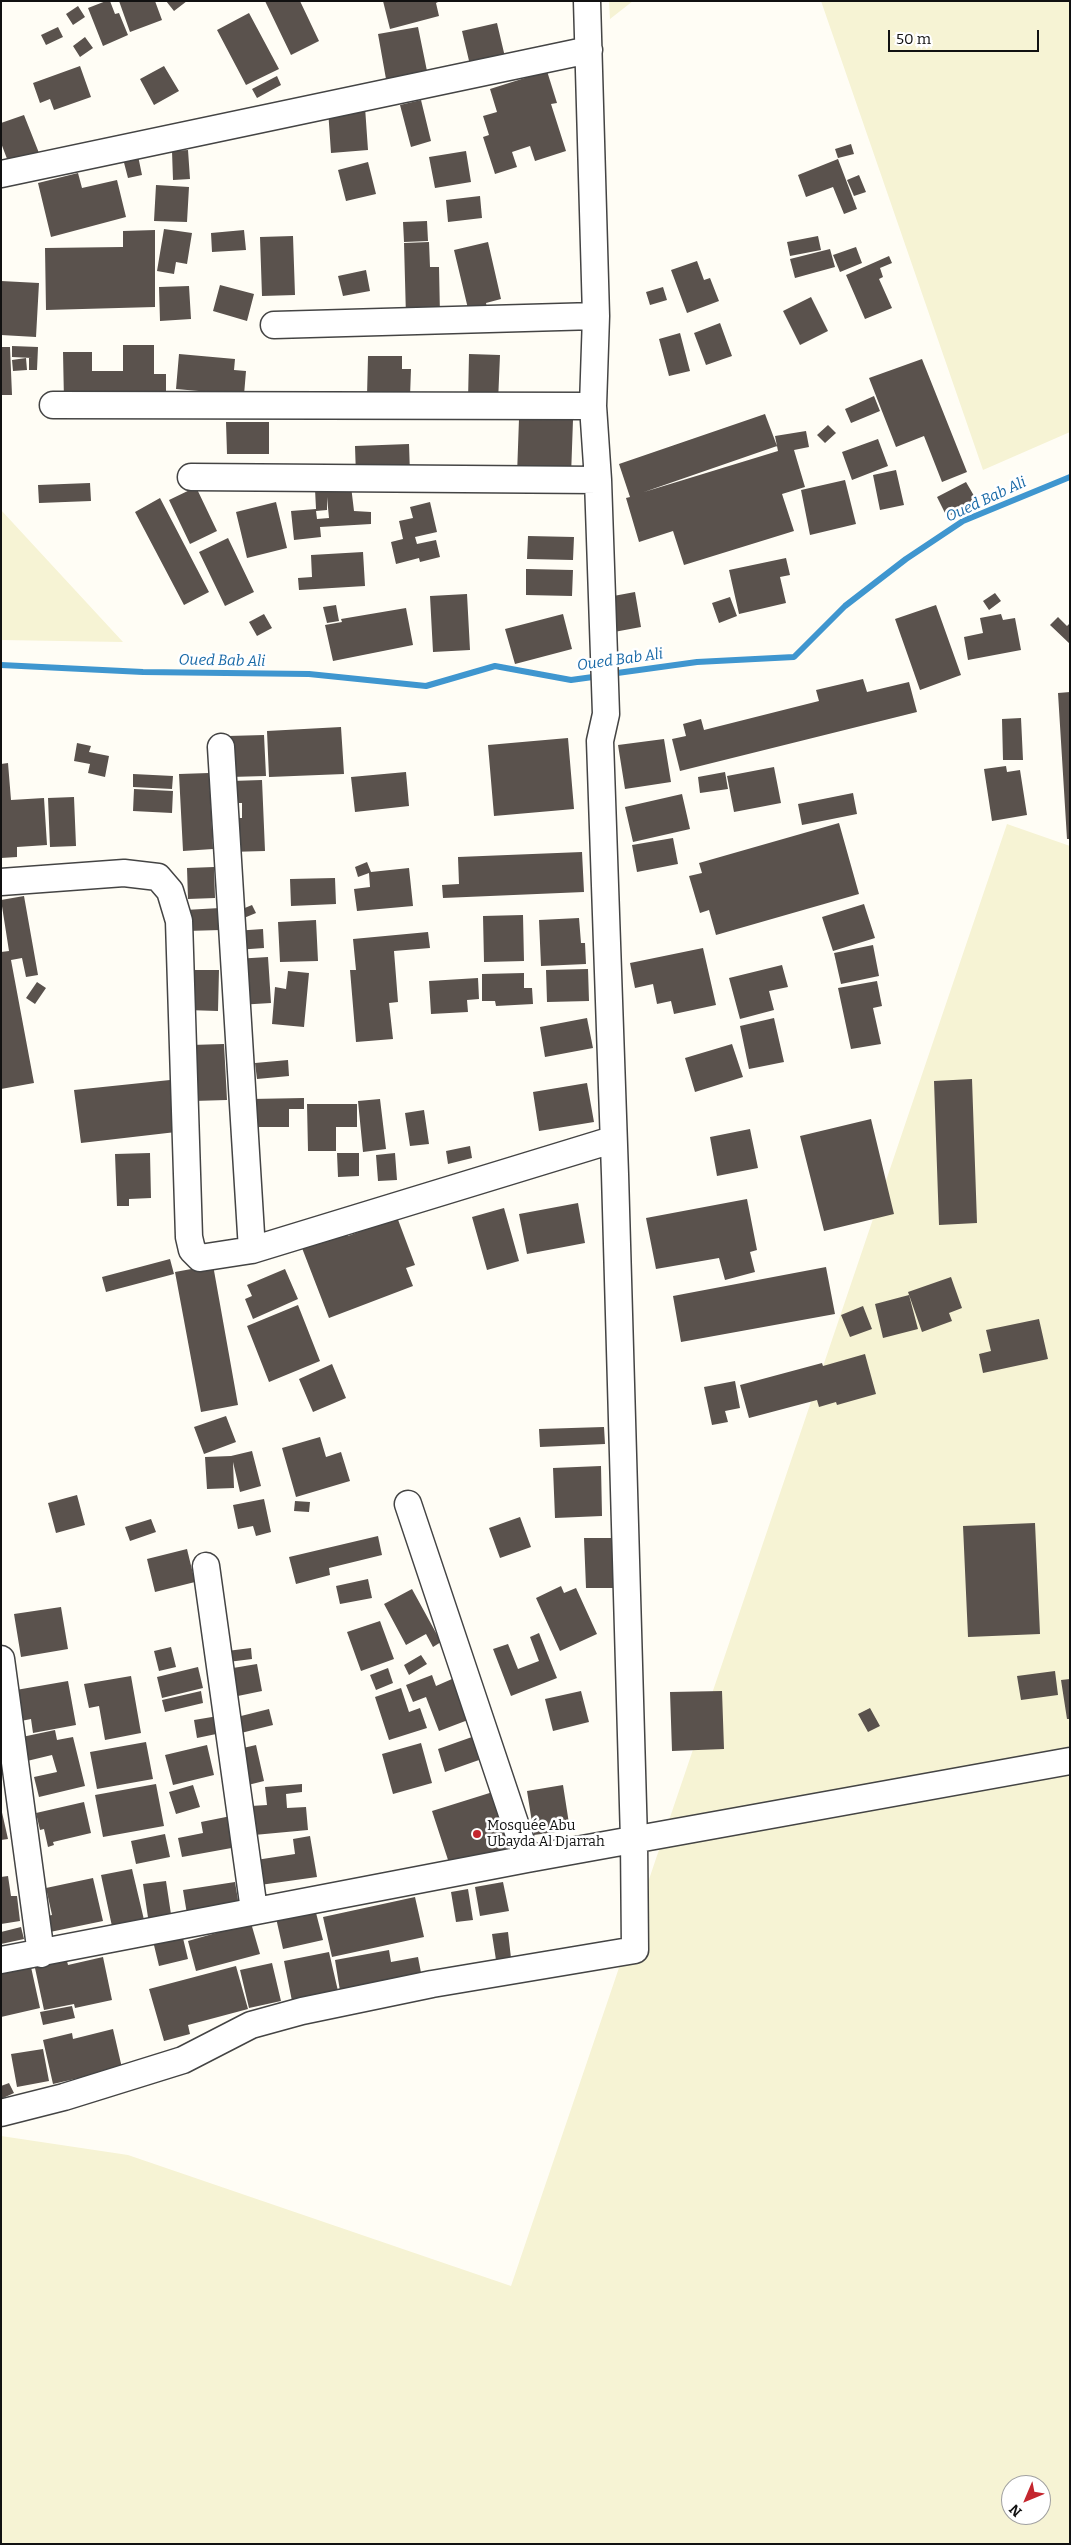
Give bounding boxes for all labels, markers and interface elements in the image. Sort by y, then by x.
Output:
scale bar [891,20,1042,52]
text: 50 m [896,30,931,48]
water label: Oued Bab Ali [943,474,1029,526]
water label: Oued Bab Ali [576,645,664,675]
water label: Oued Bab Ali [179,651,265,671]
place label: Mosquée Abu Ubayda Al Djarrah [487,1818,605,1850]
marker: Mosquée Abu Ubayda Al Djarrah [471,1828,483,1840]
north arrow [1001,2475,1051,2525]
text: N [1006,2500,1026,2520]

